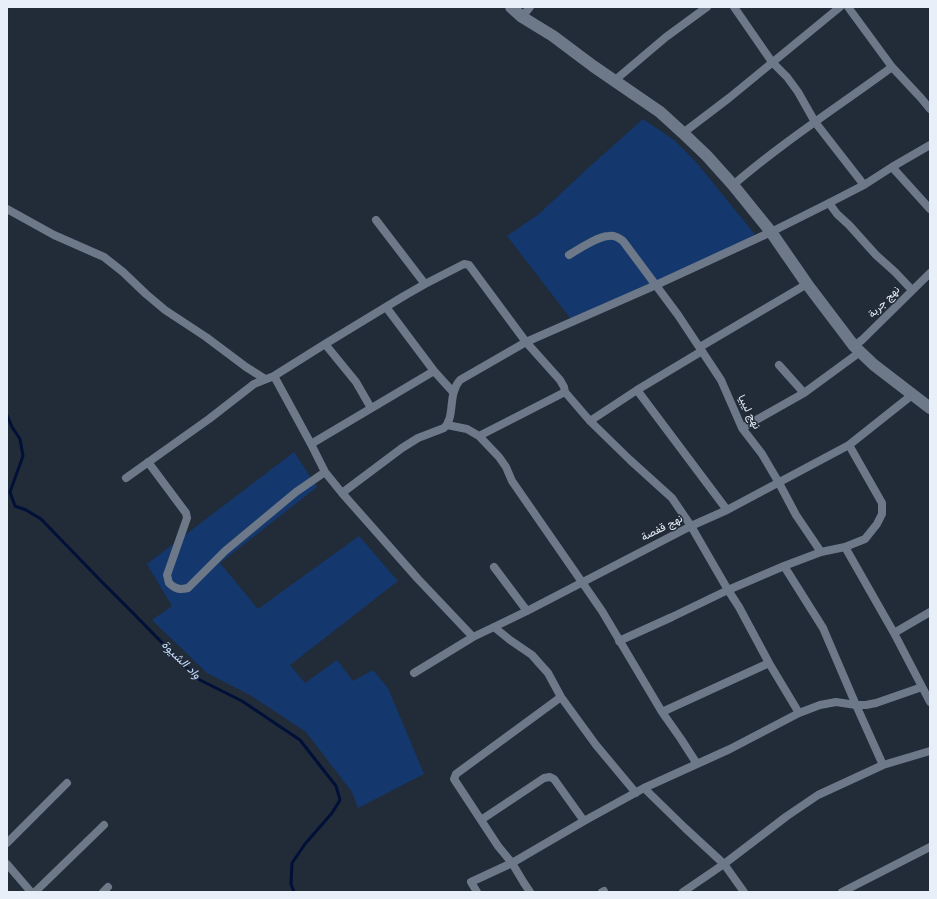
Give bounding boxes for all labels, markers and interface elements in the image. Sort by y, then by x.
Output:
street label: نهج جربة [865,283,903,321]
street label: نهج ليبيا [735,393,763,431]
street label: نهج قفصة [639,512,685,544]
water label: واد الشيوة [158,638,204,682]

